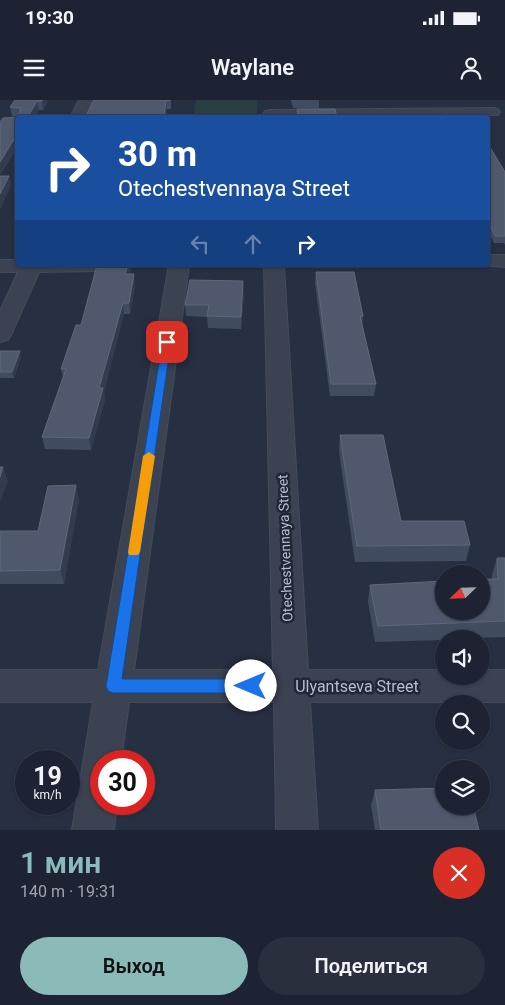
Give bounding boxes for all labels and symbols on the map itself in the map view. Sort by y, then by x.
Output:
pin [146,321,188,363]
street label: Otechestvennaya Street [274,474,296,622]
north arrow [435,565,490,620]
position arrow [224,659,276,711]
street label: Ulyantseva Street [295,677,419,696]
speed limit sign: 30 [90,750,155,815]

